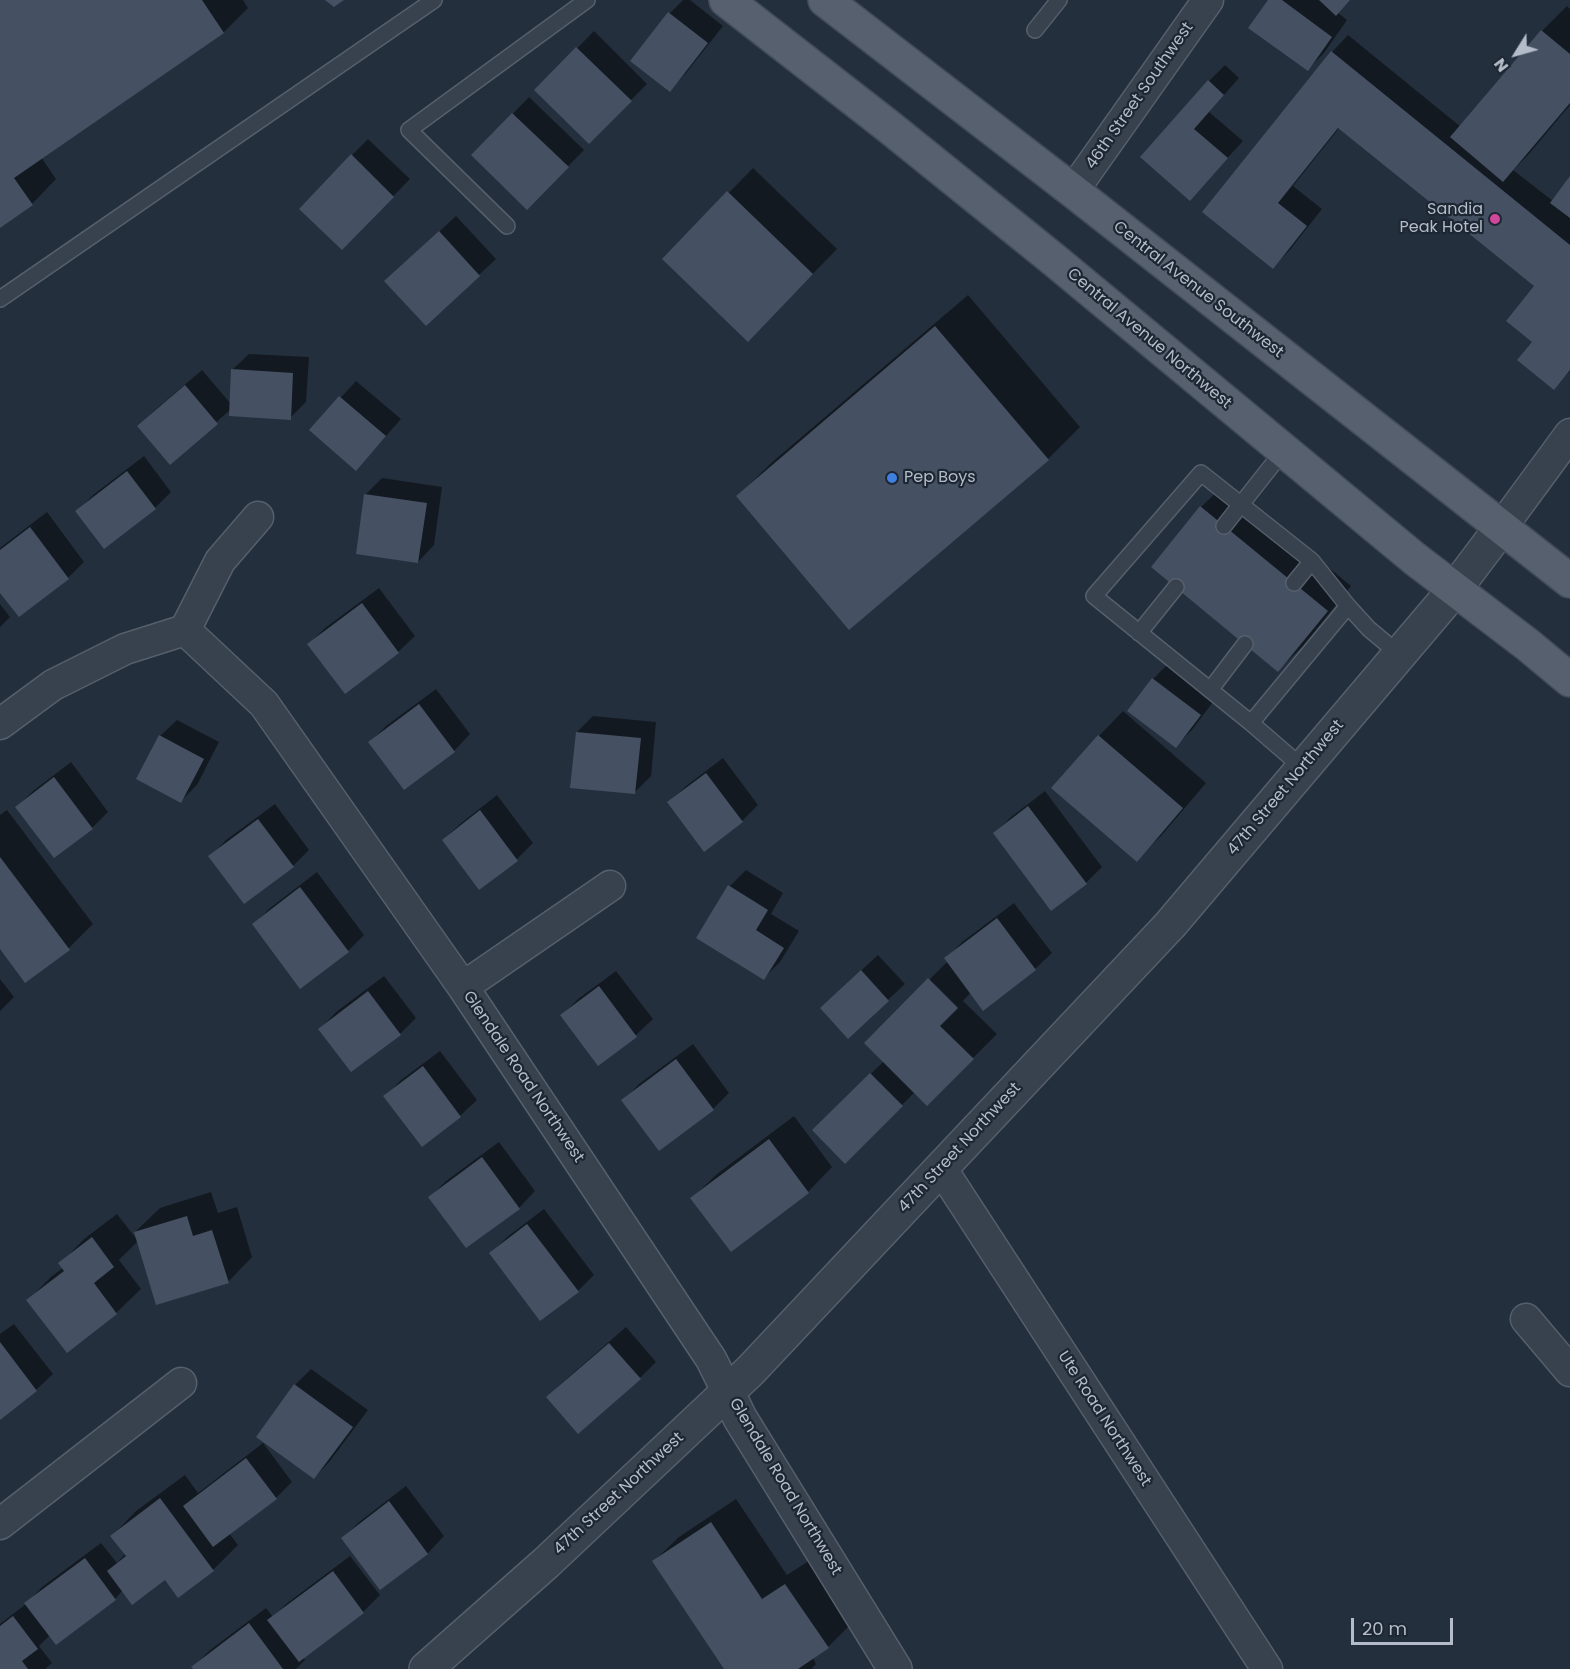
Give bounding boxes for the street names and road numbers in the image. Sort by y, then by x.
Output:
street label: 46th Street Southwest [1082,19,1198,173]
street label: Central Avenue Southwest [1109,218,1287,362]
street label: Central Avenue Northwest [1063,265,1235,413]
street label: 47th Street Northwest [1224,716,1348,860]
street label: Glendale Road Northwest [458,988,588,1166]
street label: 47th Street Northwest [895,1079,1025,1217]
street label: Ute Road Northwest [1053,1348,1155,1490]
street label: Glendale Road Northwest [725,1395,845,1579]
street label: 47th Street Northwest [550,1429,688,1559]

